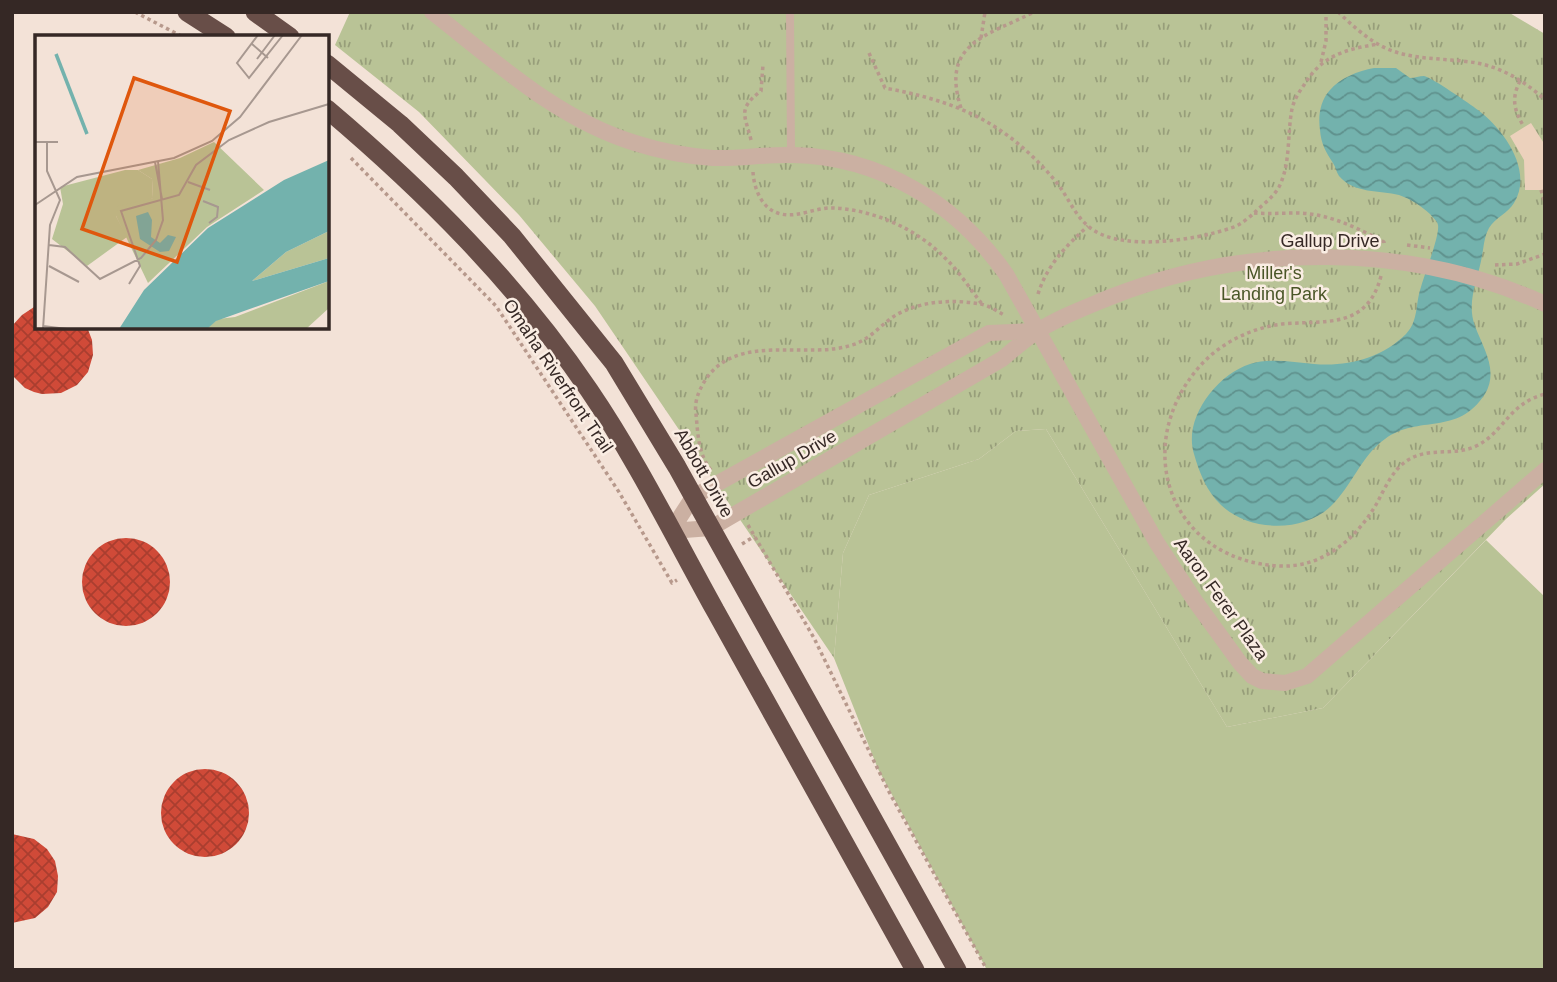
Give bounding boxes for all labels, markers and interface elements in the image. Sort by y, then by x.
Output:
inset map [35,35,329,329]
street label: Gallup Drive [1280,231,1380,251]
park label: Miller's Landing Park [1221,263,1328,304]
street label: Omaha Riverfront Trail [499,295,617,457]
street label: Abbott Drive [671,425,737,521]
street label: Gallup Drive [744,426,840,492]
street label: Aaron Ferer Plaza [1170,534,1273,665]

